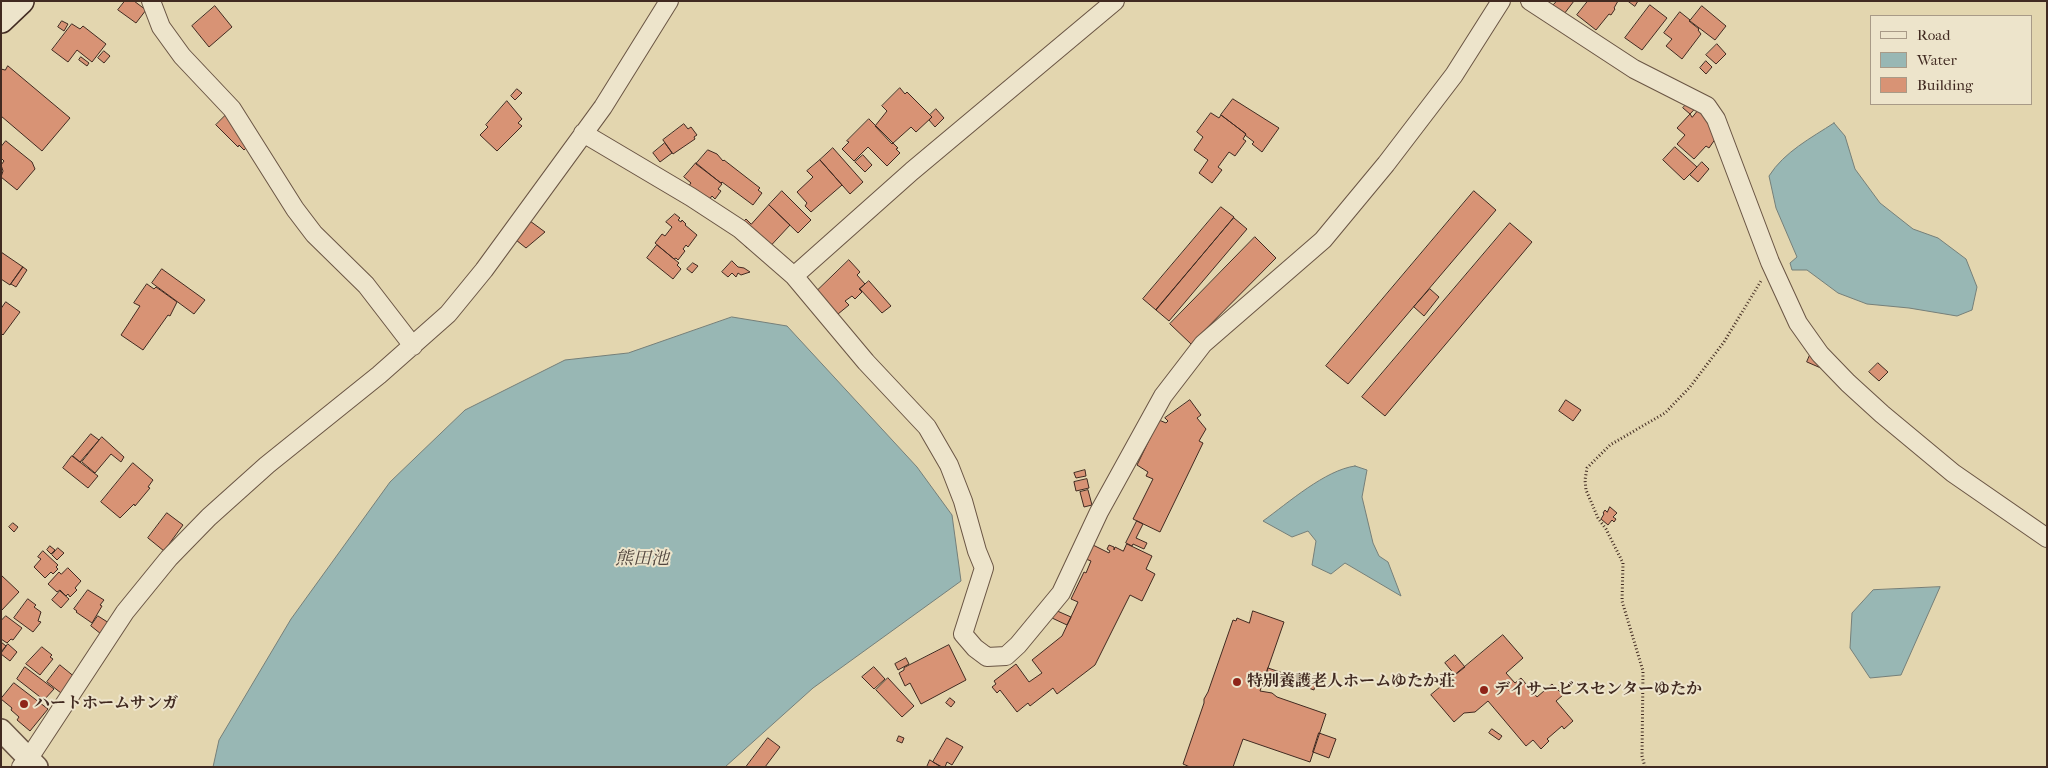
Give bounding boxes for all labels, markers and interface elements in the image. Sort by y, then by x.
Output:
legend [1870,15,2033,105]
text: Road [1917,26,1950,44]
text: Water [1917,51,1957,69]
text: Building [1917,76,1973,94]
water label: 熊田池 [615,549,669,571]
place label: 特別養護老人ホームゆたか荘 [1247,672,1455,692]
marker: 特別養護老人ホームゆたか荘 [1231,676,1243,688]
place label: デイサービスセンターゆたか [1494,680,1702,700]
marker: デイサービスセンターゆたか [1478,684,1490,696]
place label: ハートホームサンガ [34,694,178,714]
marker: ハートホームサンガ [18,698,30,710]

